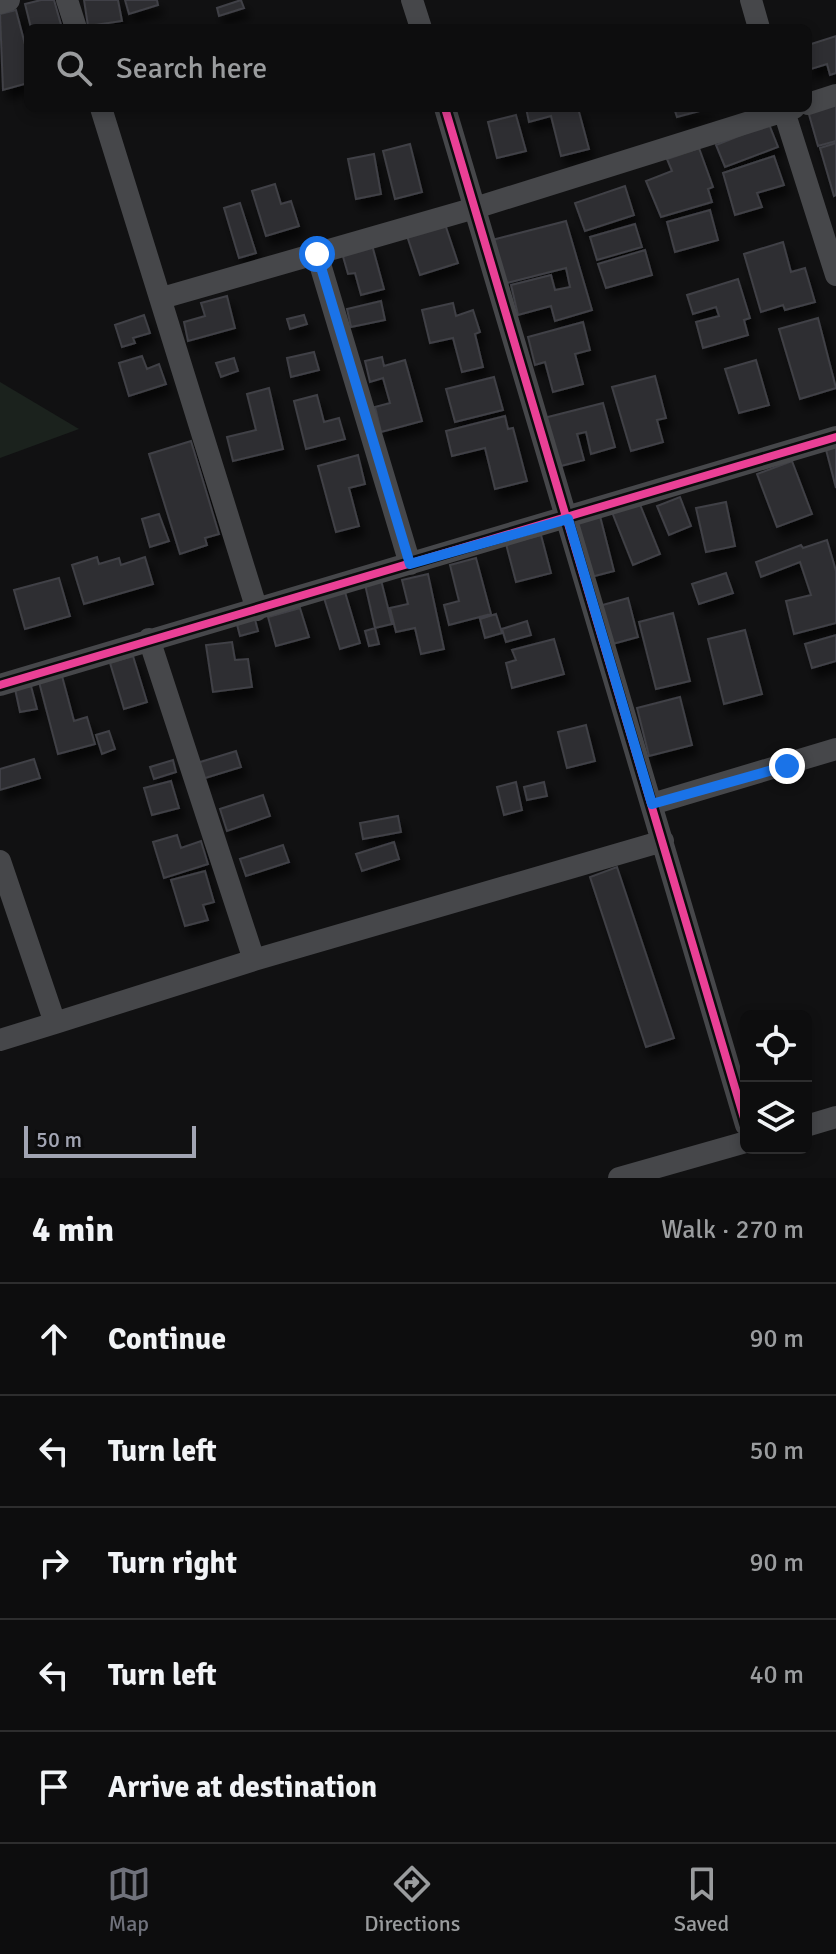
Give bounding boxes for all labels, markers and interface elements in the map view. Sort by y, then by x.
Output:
search box [24,24,812,112]
icon: search [52,46,96,90]
text: Search here [116,50,267,87]
route start [299,236,335,272]
route end [769,748,805,784]
map controls [740,1010,812,1154]
button: locate [740,1010,812,1082]
button: layers [740,1082,812,1154]
scale bar [24,1122,196,1158]
text: 50 m [36,1126,82,1153]
text: 4 min [32,1209,114,1251]
text: Walk · 270 m [661,1214,804,1246]
icon: ahead [32,1317,76,1361]
text: Continue [108,1321,226,1358]
text: 90 m [749,1323,804,1355]
icon: left [32,1429,76,1473]
text: Turn left [108,1433,217,1470]
text: 50 m [749,1435,804,1467]
icon: right [32,1541,76,1585]
text: Turn right [108,1545,237,1582]
text: 90 m [749,1547,804,1579]
icon: left [32,1653,76,1697]
text: Turn left [108,1657,217,1694]
text: 40 m [749,1659,804,1691]
icon: arrive [32,1765,76,1809]
text: Arrive at destination [108,1769,377,1806]
tab: Map [107,1862,151,1937]
tab: Directions [364,1862,460,1937]
tab: Saved [674,1862,729,1937]

